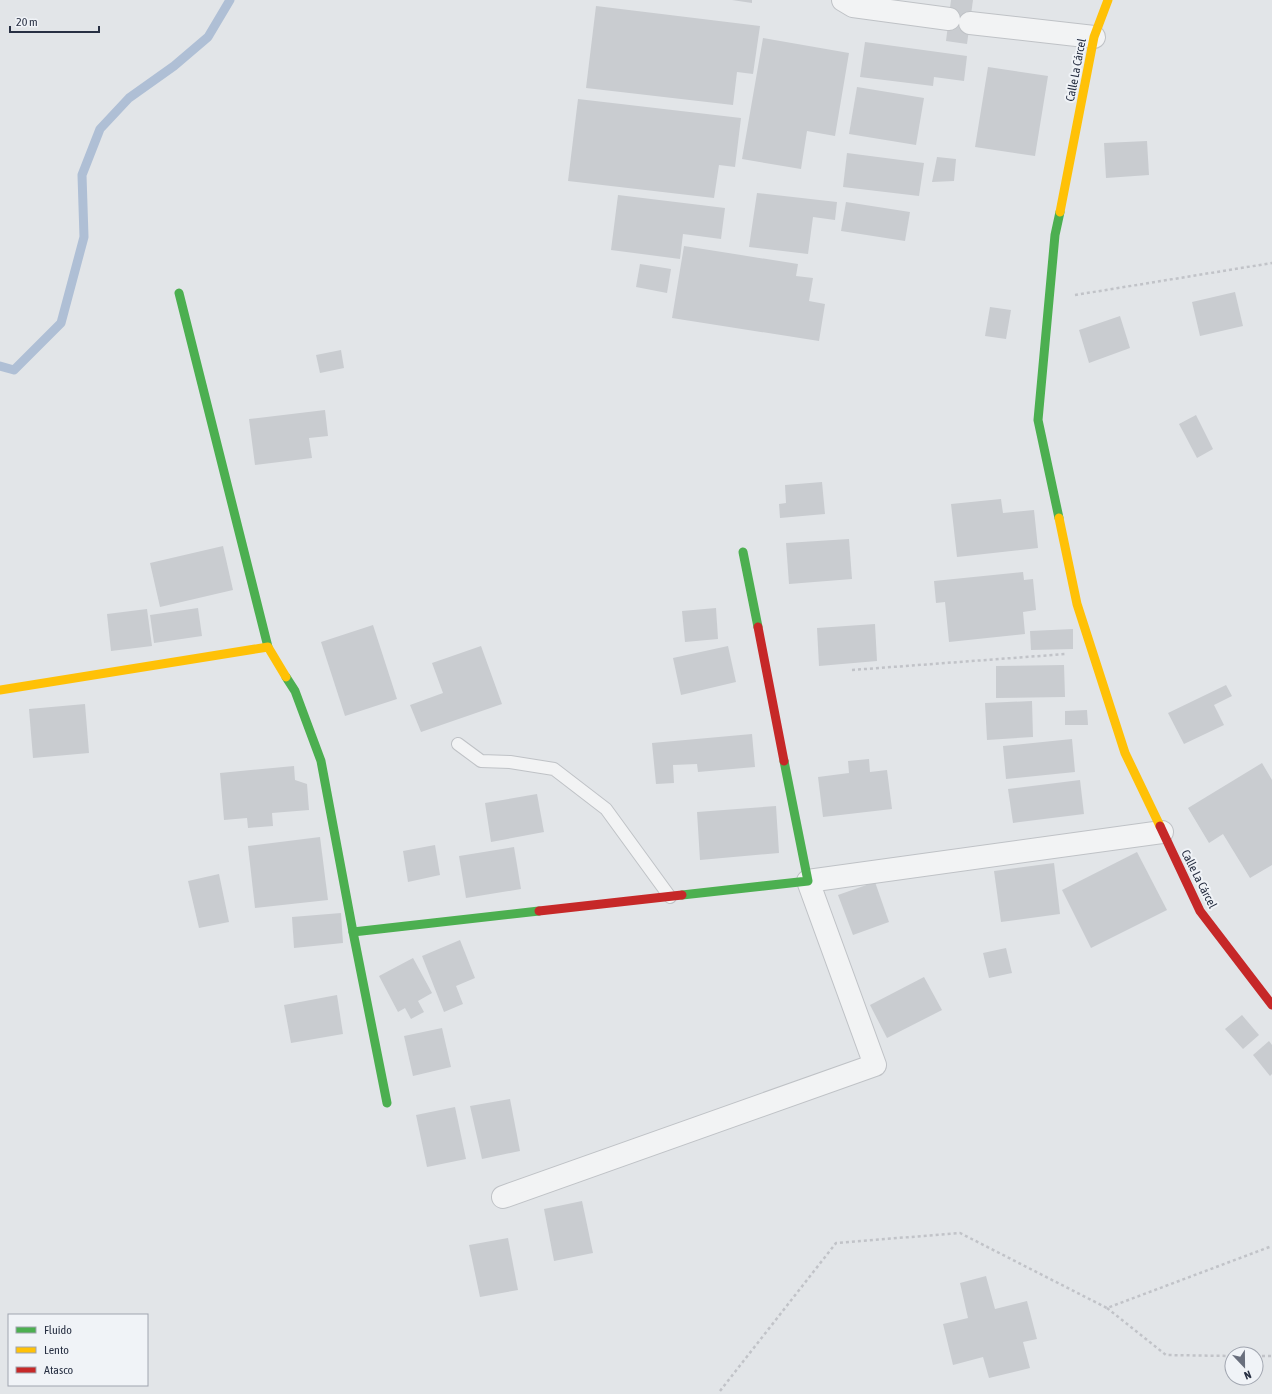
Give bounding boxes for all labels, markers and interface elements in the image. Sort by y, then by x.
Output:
scale bar [10,8,99,34]
text: 20 m [16,15,38,29]
street label: Calle La Cárcel [1063,37,1089,103]
street label: Calle La Cárcel [1178,847,1220,911]
legend [8,1314,148,1386]
text: Fluido [44,1323,72,1337]
text: Lento [44,1343,69,1357]
north arrow [1224,1346,1264,1386]
text: Atasco [44,1363,74,1377]
text: N [1242,1368,1253,1382]

